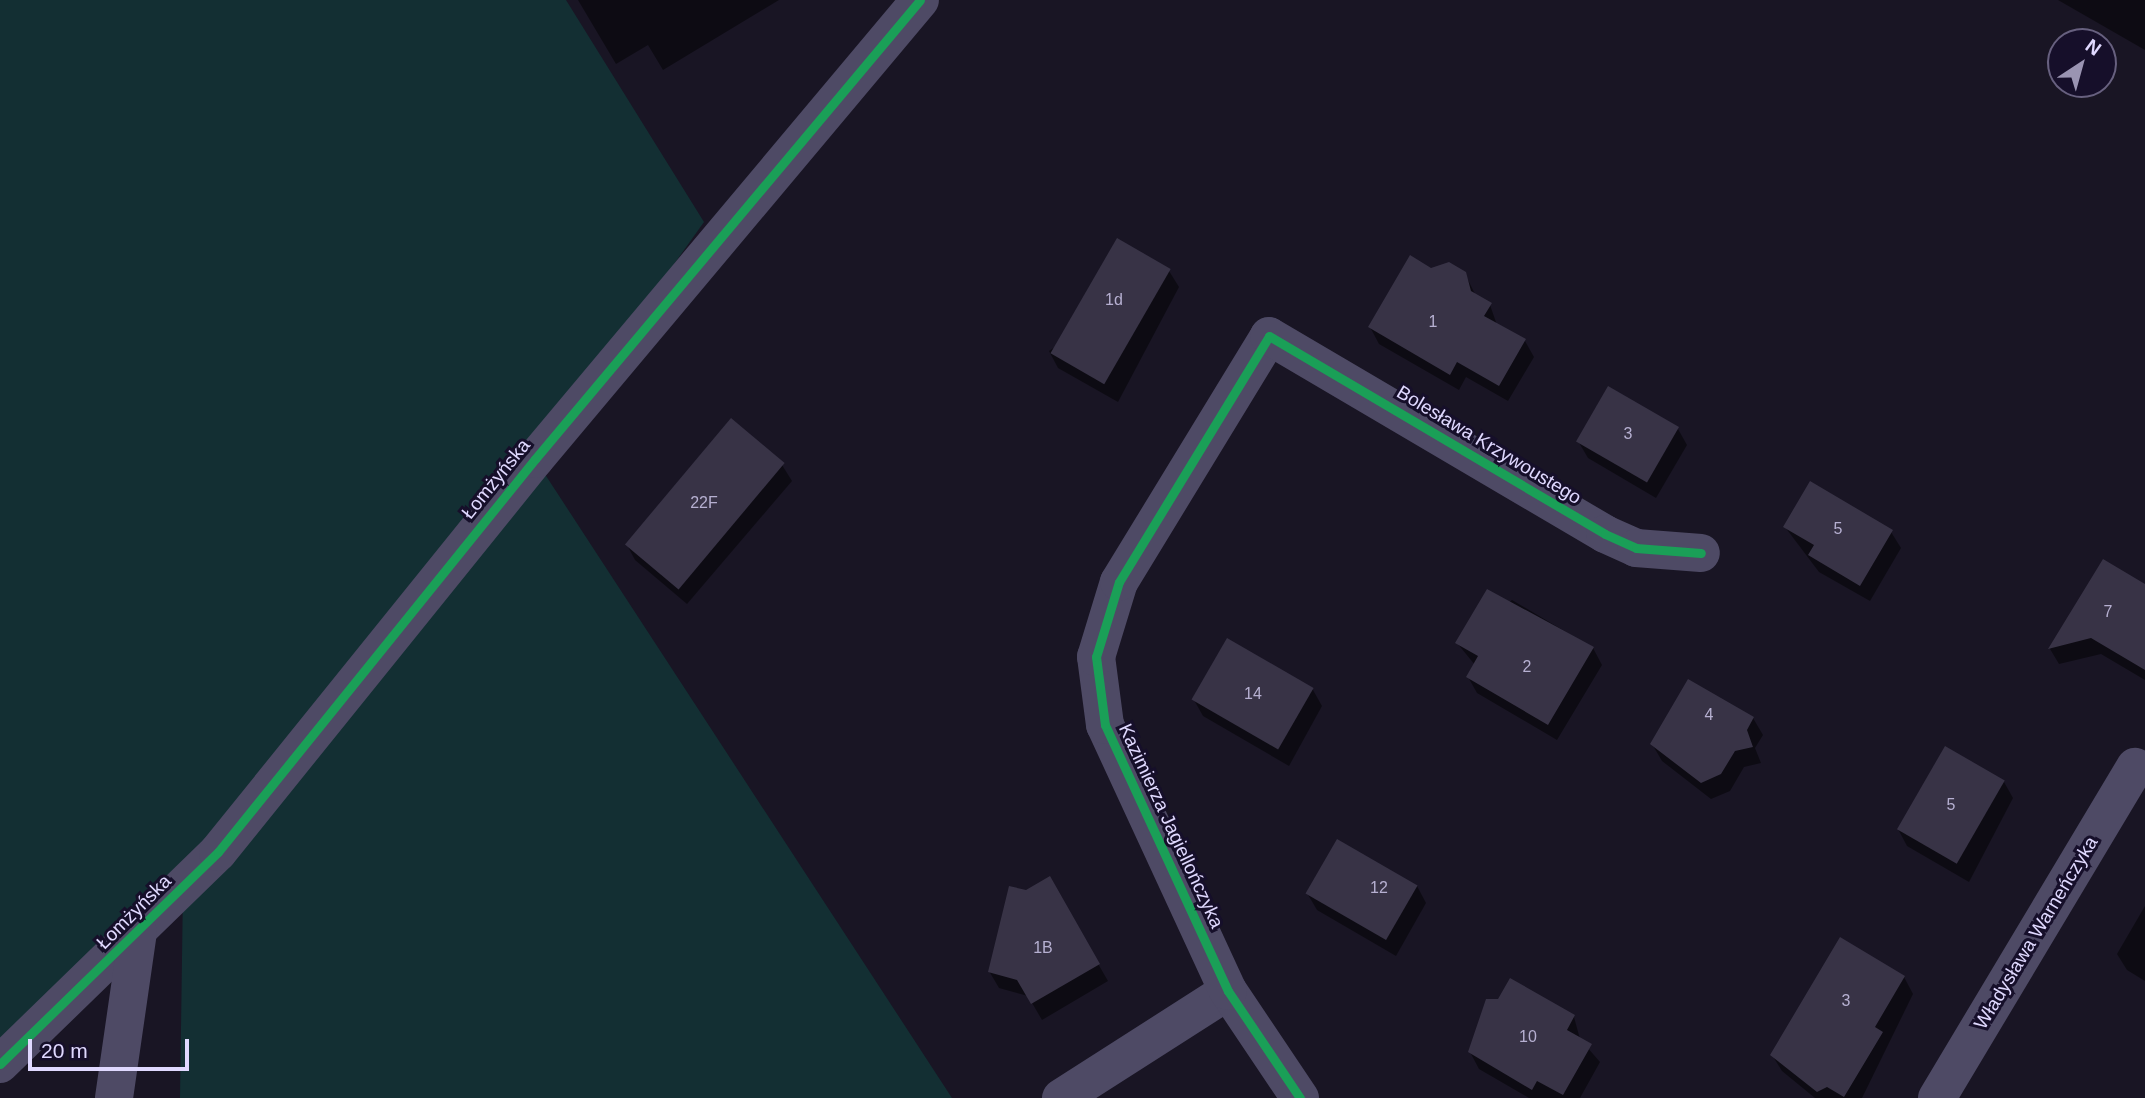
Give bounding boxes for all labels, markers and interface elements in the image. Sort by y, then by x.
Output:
north arrow [2047,28,2117,98]
text: N [2082,35,2105,60]
house number: 1d [1105,290,1123,310]
house number: 1 [1429,312,1437,332]
street label: Bolesława Krzywoustego [1393,381,1585,509]
house number: 3 [1624,424,1632,444]
street label: Łomżyńska [457,434,535,524]
house number: 22F [690,493,718,513]
house number: 5 [1834,519,1842,539]
house number: 7 [2104,602,2112,622]
house number: 2 [1523,657,1531,677]
house number: 14 [1244,684,1262,704]
house number: 4 [1705,705,1713,725]
street label: Kazimierza Jagiellończyka [1114,720,1228,932]
house number: 5 [1947,795,1955,815]
street label: Władysława Warneńczyka [1969,832,2103,1034]
street label: Łomżyńska [92,870,176,954]
house number: 12 [1370,878,1388,898]
house number: 1B [1033,938,1053,958]
house number: 3 [1842,991,1850,1011]
scale bar [32,1024,192,1068]
house number: 10 [1519,1027,1537,1047]
text: 20 m [41,1039,88,1062]

